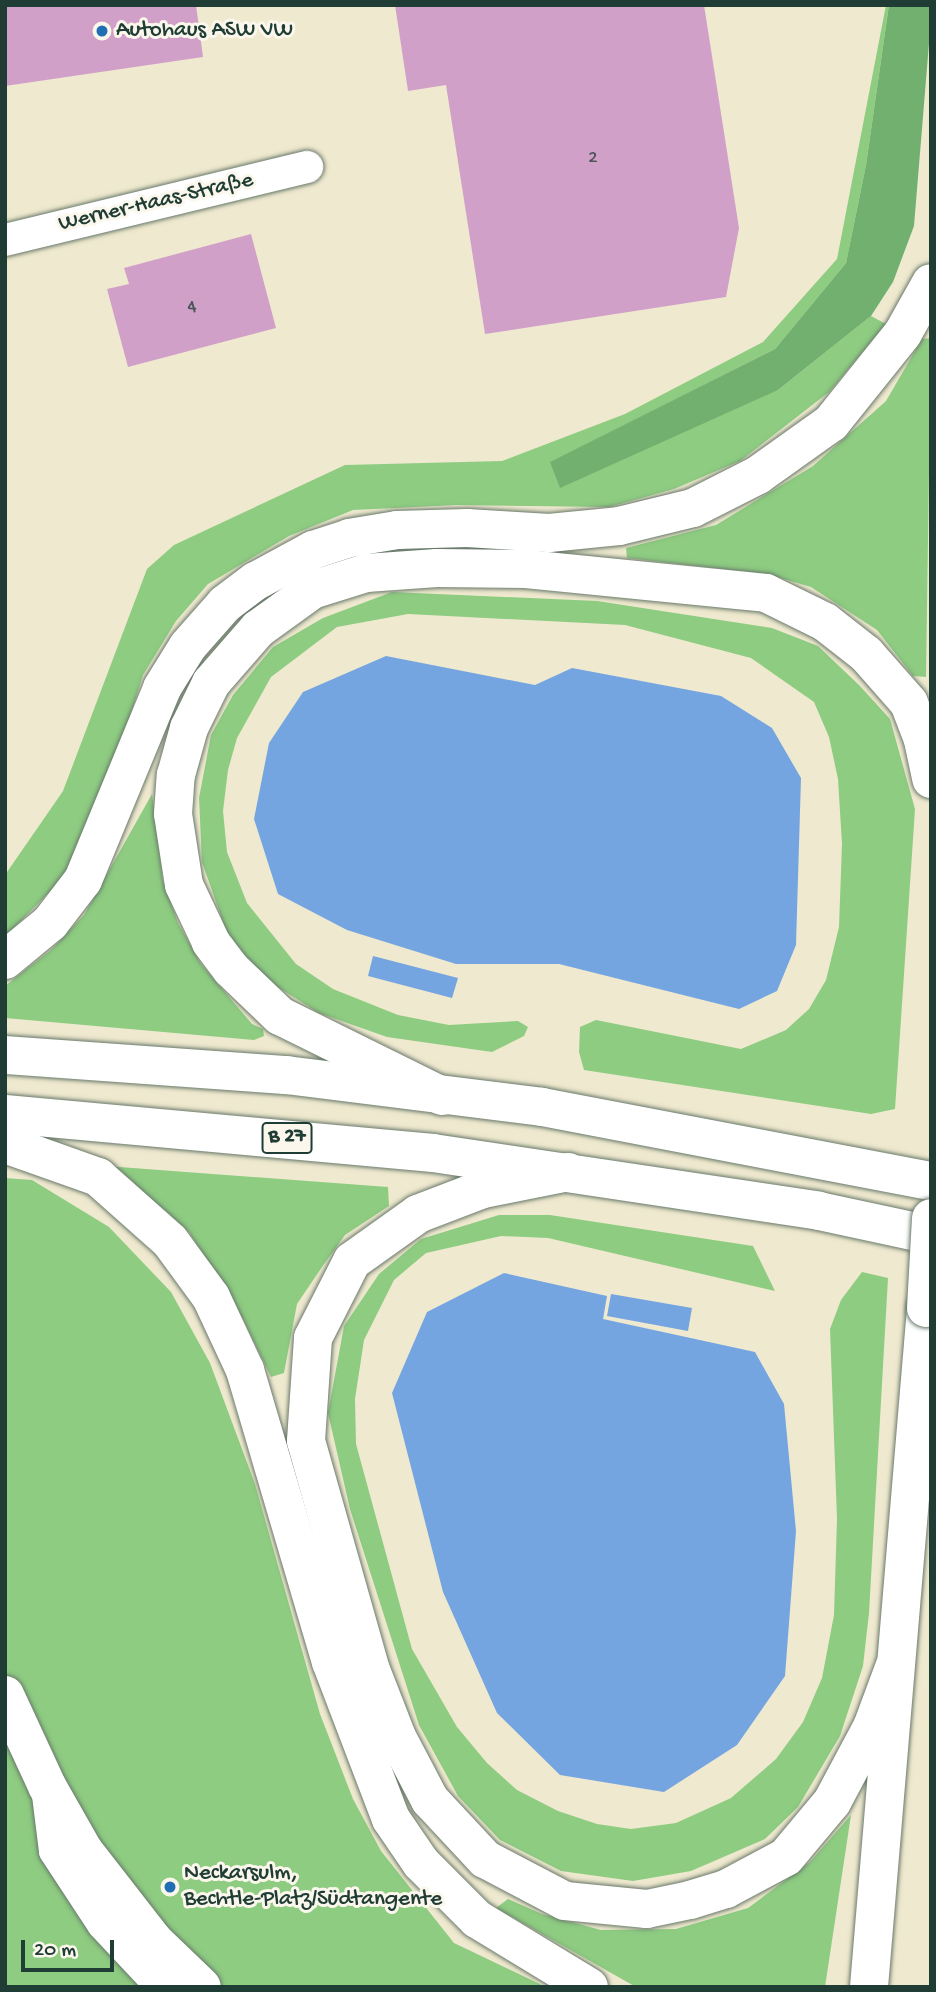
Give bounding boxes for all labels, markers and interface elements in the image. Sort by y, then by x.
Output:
place label: Autohaus ASW VW [116,17,293,45]
marker: Autohaus ASW VW [94,23,110,39]
house number: 2 [588,148,598,170]
street label: Werner-Haas-Straße [56,167,256,239]
house number: 4 [188,297,196,319]
road number: B 27 [261,1120,313,1156]
place label: Neckarsulm, Bechtle-Platz/Südtangente [184,1860,442,1914]
marker: Neckarsulm, Bechtle-Platz/Südtangente [162,1879,178,1895]
scale bar [24,1926,117,1970]
text: 20 m [34,1939,76,1964]

